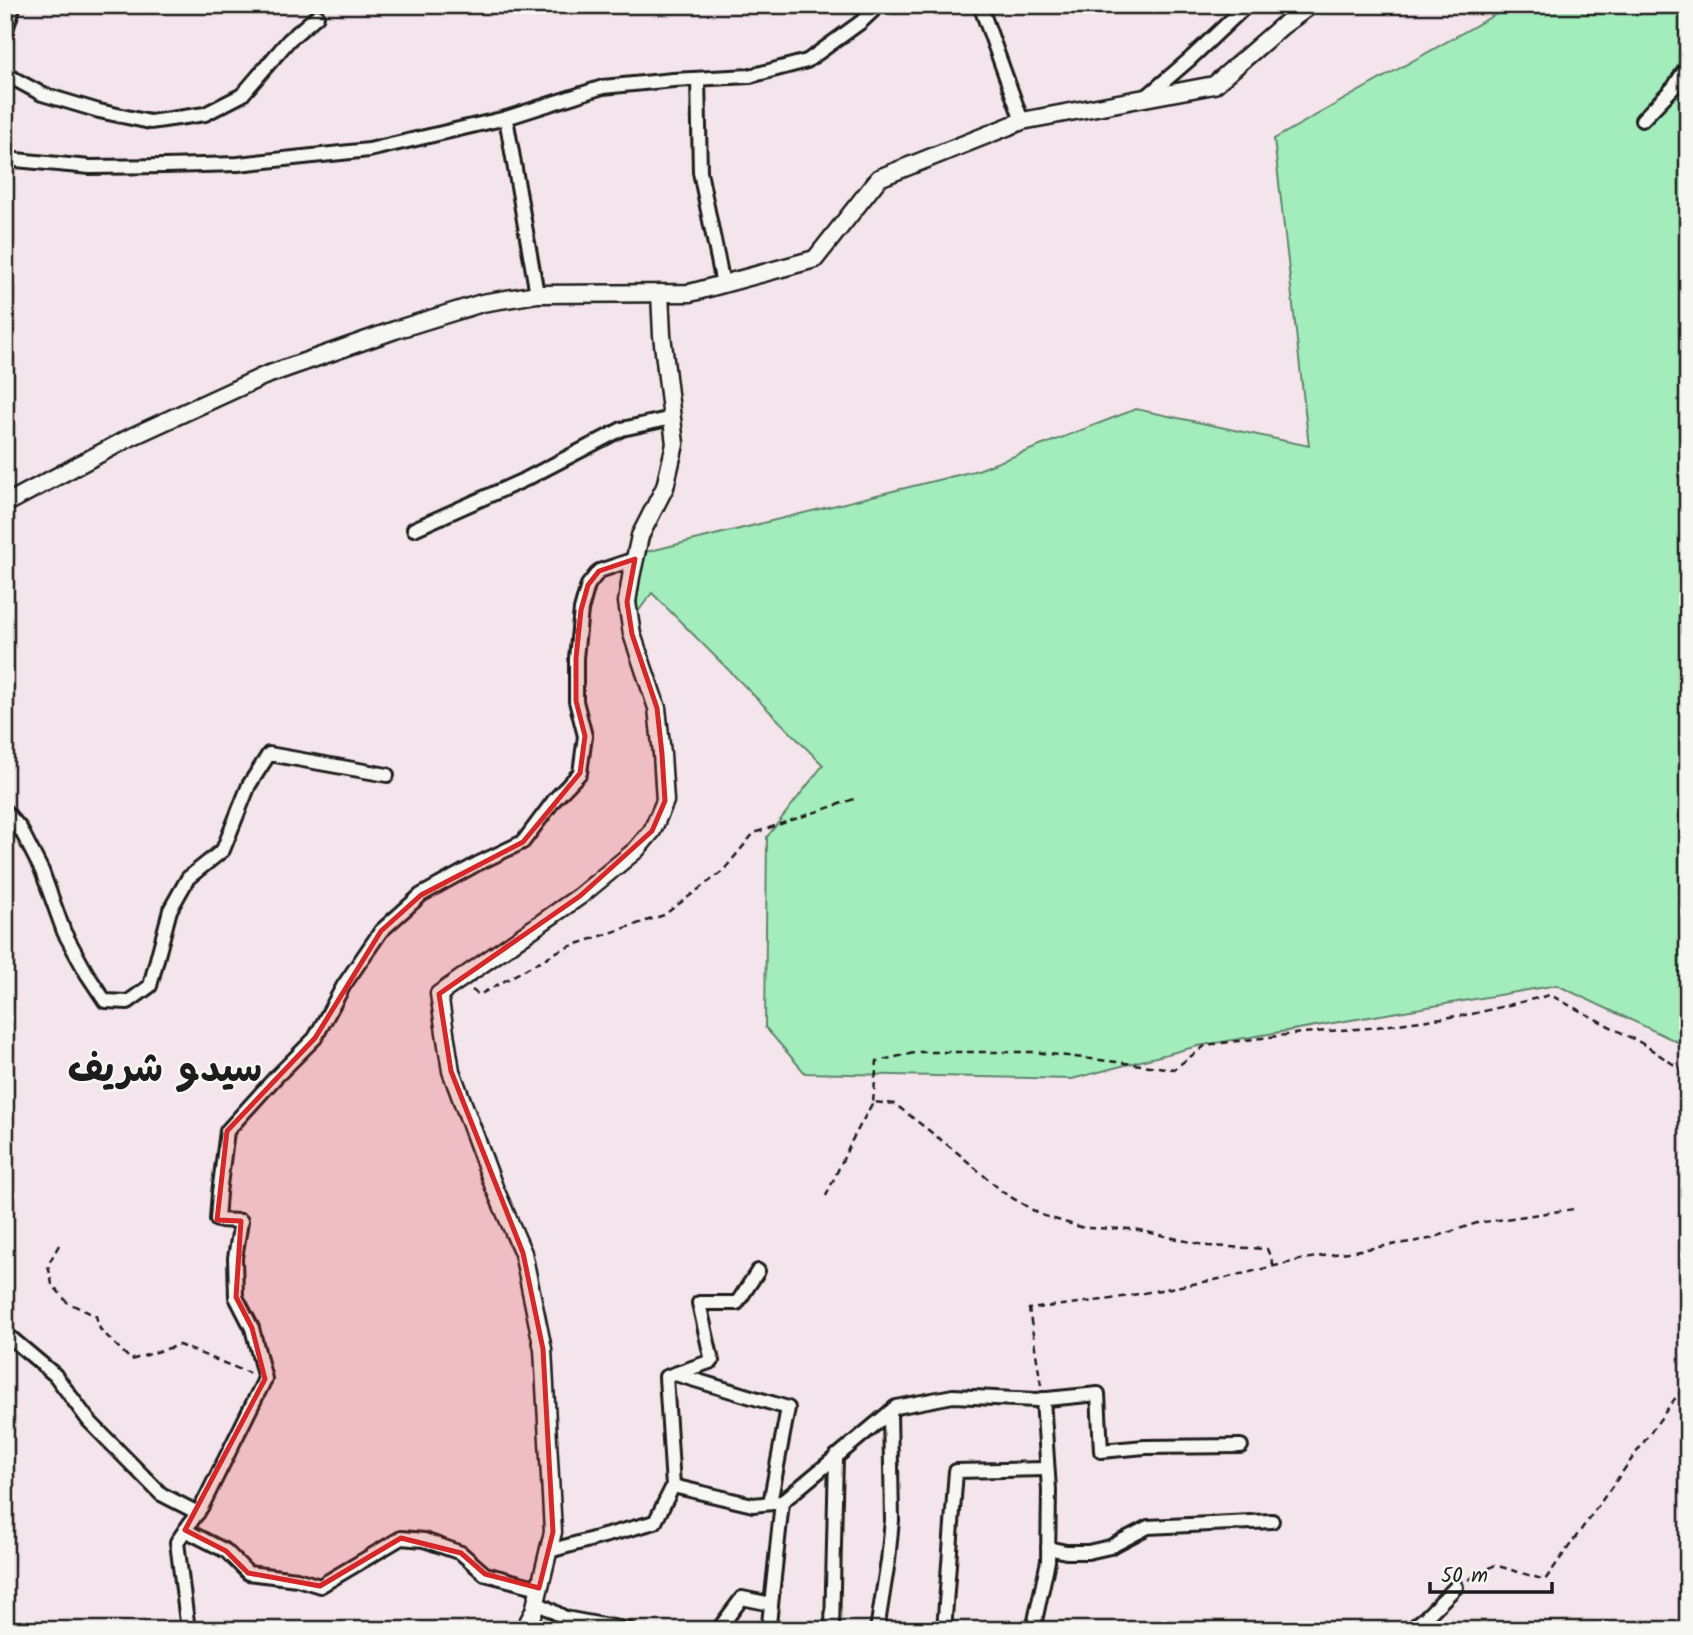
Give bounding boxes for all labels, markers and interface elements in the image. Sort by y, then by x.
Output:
district label: سيدو شريف [68,1041,262,1101]
scale bar [1430,1551,1553,1595]
text: 50 m [1441,1560,1488,1593]

